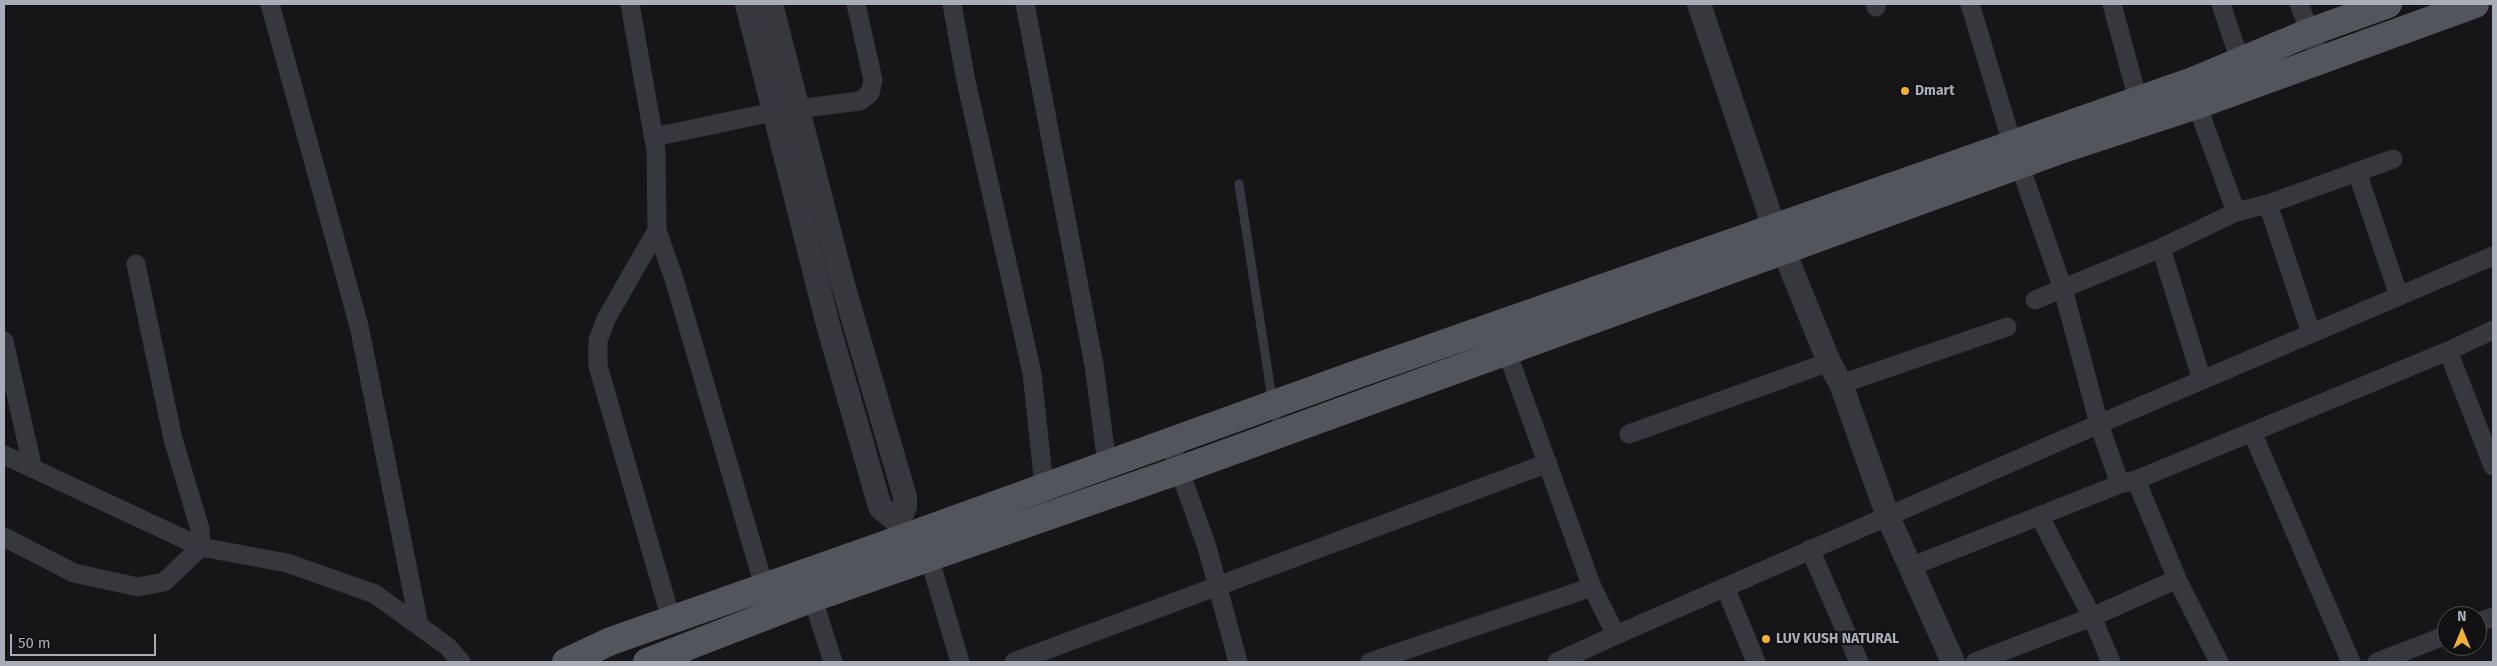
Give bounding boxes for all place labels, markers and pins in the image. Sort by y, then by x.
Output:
place label: Dmart [1915,83,1955,99]
marker: Dmart [1899,85,1911,97]
place label: LUV KUSH NATURAL [1776,631,1899,647]
marker: LUV KUSH NATURAL [1760,633,1772,645]

